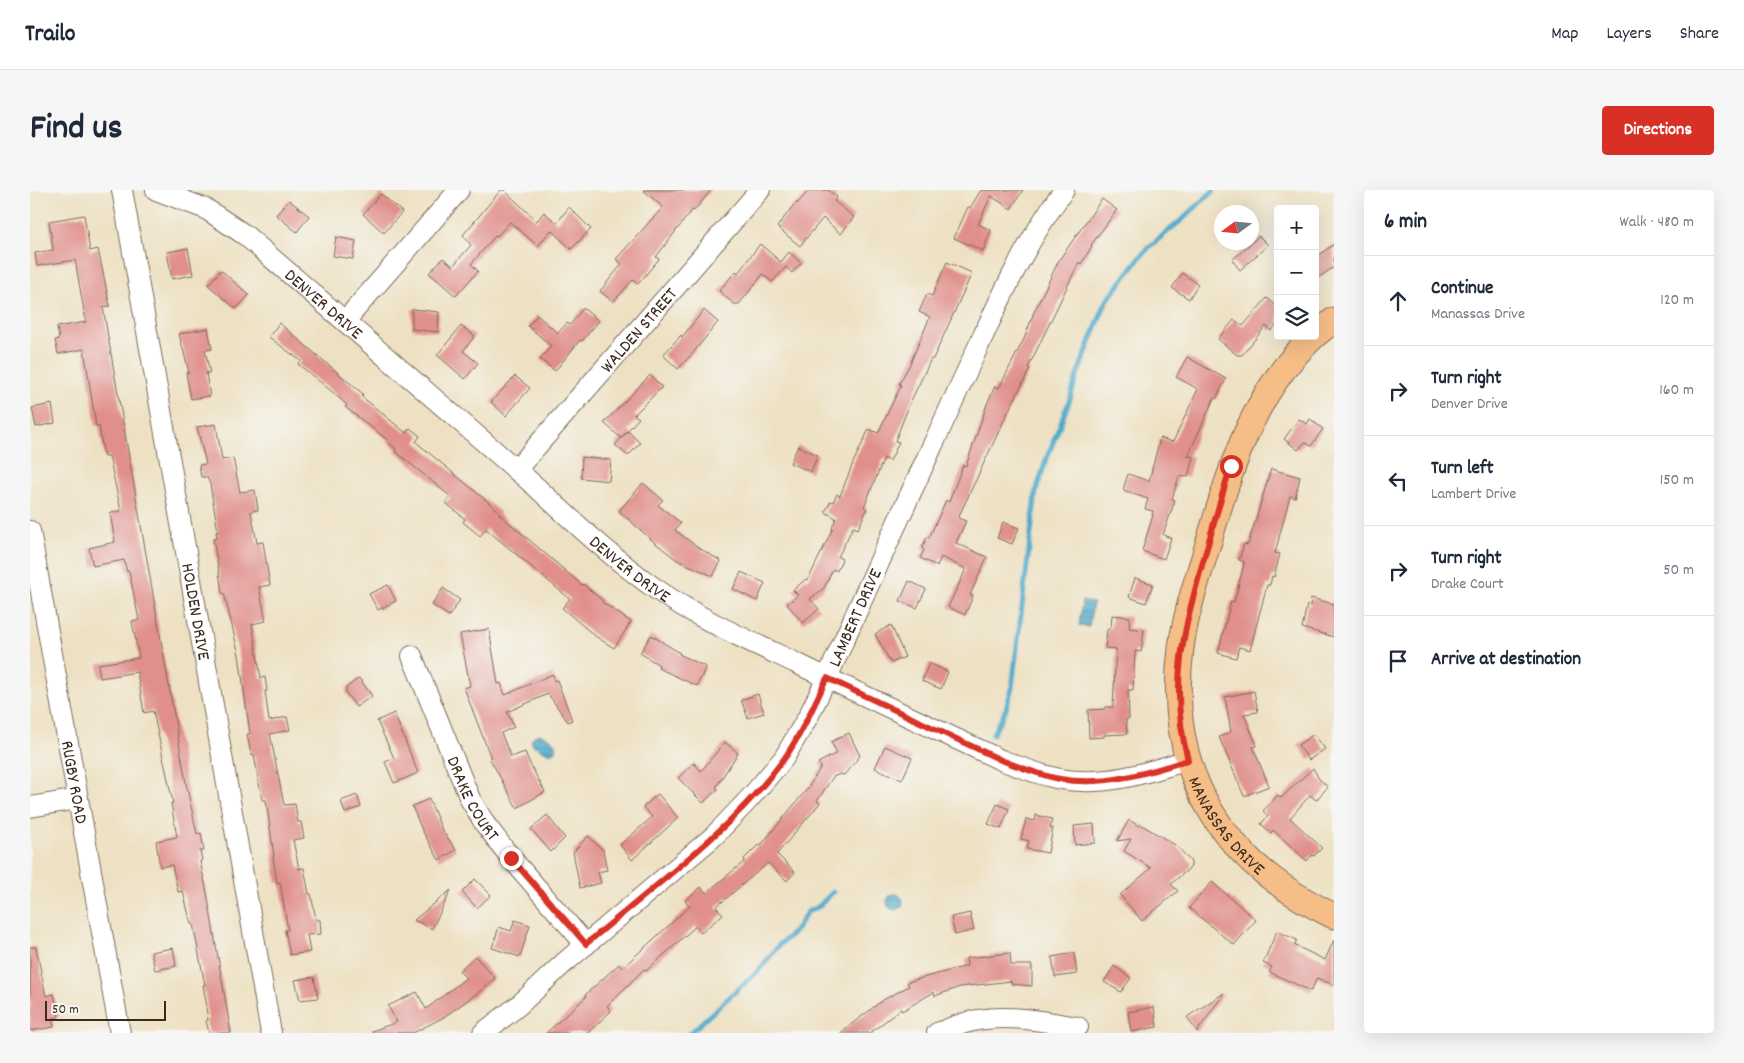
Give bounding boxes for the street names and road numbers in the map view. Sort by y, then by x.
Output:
street label: DENVER DRIVE [278,264,367,346]
street label: WALDEN STREET [596,283,684,379]
street label: DENVER DRIVE [583,531,674,610]
street label: HOLDEN DRIVE [173,561,215,662]
street label: LAMBERT DRIVE [824,565,890,671]
street label: RUGBY ROAD [53,739,92,826]
street label: DRAKE COURT [439,753,504,847]
street label: MANASSAS DRIVE [1180,773,1269,882]

